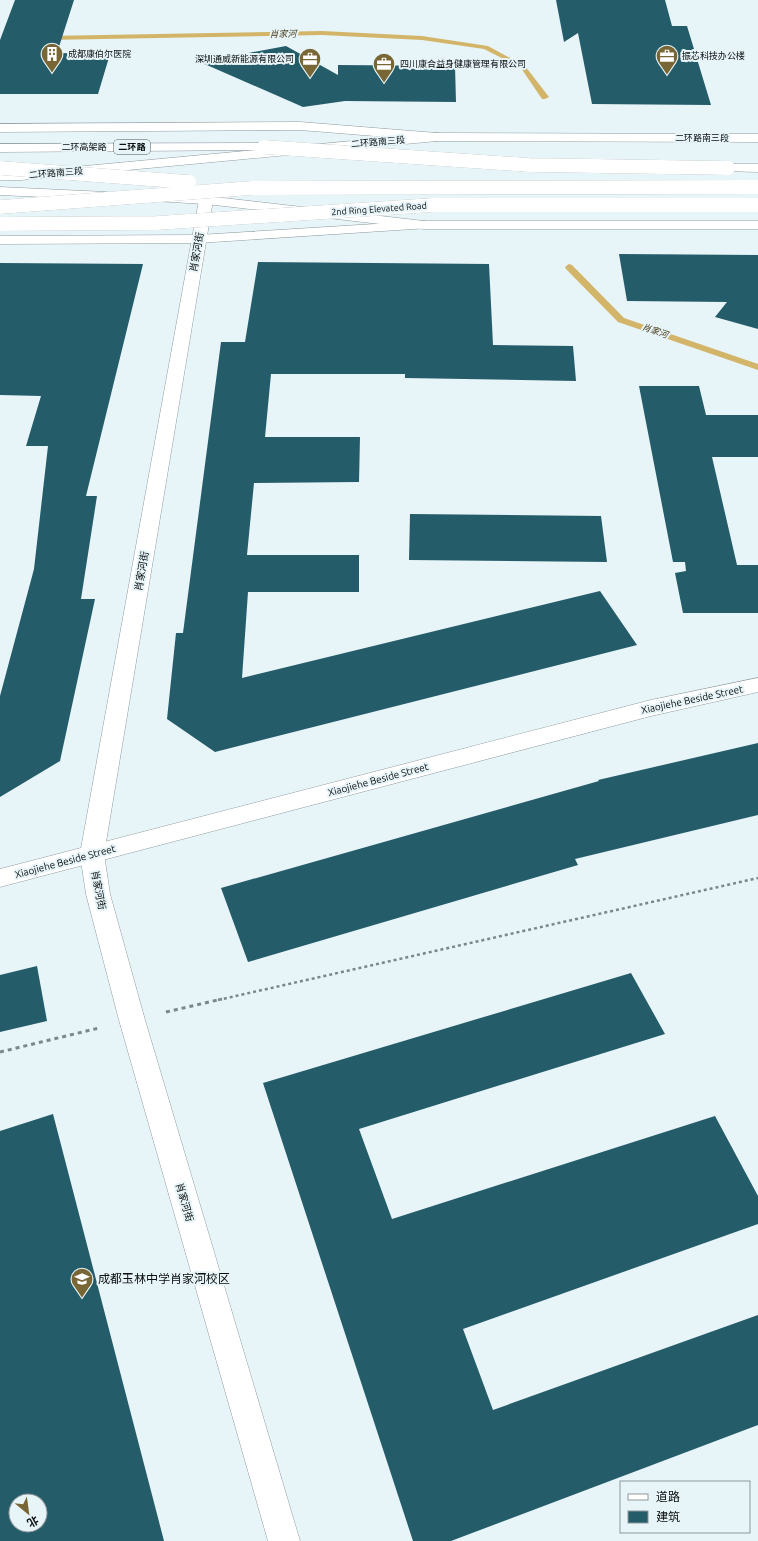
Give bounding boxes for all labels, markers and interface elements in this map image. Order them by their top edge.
water label: 肖家河 [269,29,299,39]
building icon: 成都康伯尔医院 [39,41,65,74]
office icon: 振芯科技办公楼 [654,43,680,76]
office icon: 深圳通威新能源有限公司 [297,46,323,79]
place label: 成都康伯尔医院 [68,49,131,59]
office icon: 四川康合益身健康管理有限公司 [371,51,397,84]
place label: 振芯科技办公楼 [682,51,745,61]
place label: 深圳通威新能源有限公司 [195,53,294,64]
place label: 四川康合益身健康管理有限公司 [400,59,526,69]
street label: 二环路南三段 [675,133,729,143]
street label: 二环路南三段 [351,135,405,149]
road number: 二环路 [114,140,150,154]
street label: 二环高架路 [61,142,107,152]
street label: 二环路南三段 [29,166,83,180]
street label: 2nd Ring Elevated Road [331,201,427,217]
street label: 肖家河街 [188,231,205,273]
water label: 肖家河 [641,322,671,341]
street label: 肖家河街 [133,550,150,592]
street label: Xiaojiehe Beside Street [640,683,744,716]
street label: Xiaojiehe Beside Street [327,761,430,798]
street label: Xiaojiehe Beside Street [14,843,117,880]
street label: 肖家河街 [89,869,108,911]
street label: 肖家河街 [174,1181,195,1223]
school or university icon: 成都玉林中学肖家河校区 [69,1266,95,1299]
place label: 成都玉林中学肖家河校区 [98,1272,230,1285]
legend [620,1481,750,1533]
text: 道路 [656,1490,680,1503]
north arrow [8,1493,48,1533]
text: 建筑 [656,1510,680,1523]
text: 北 [25,1514,41,1530]

